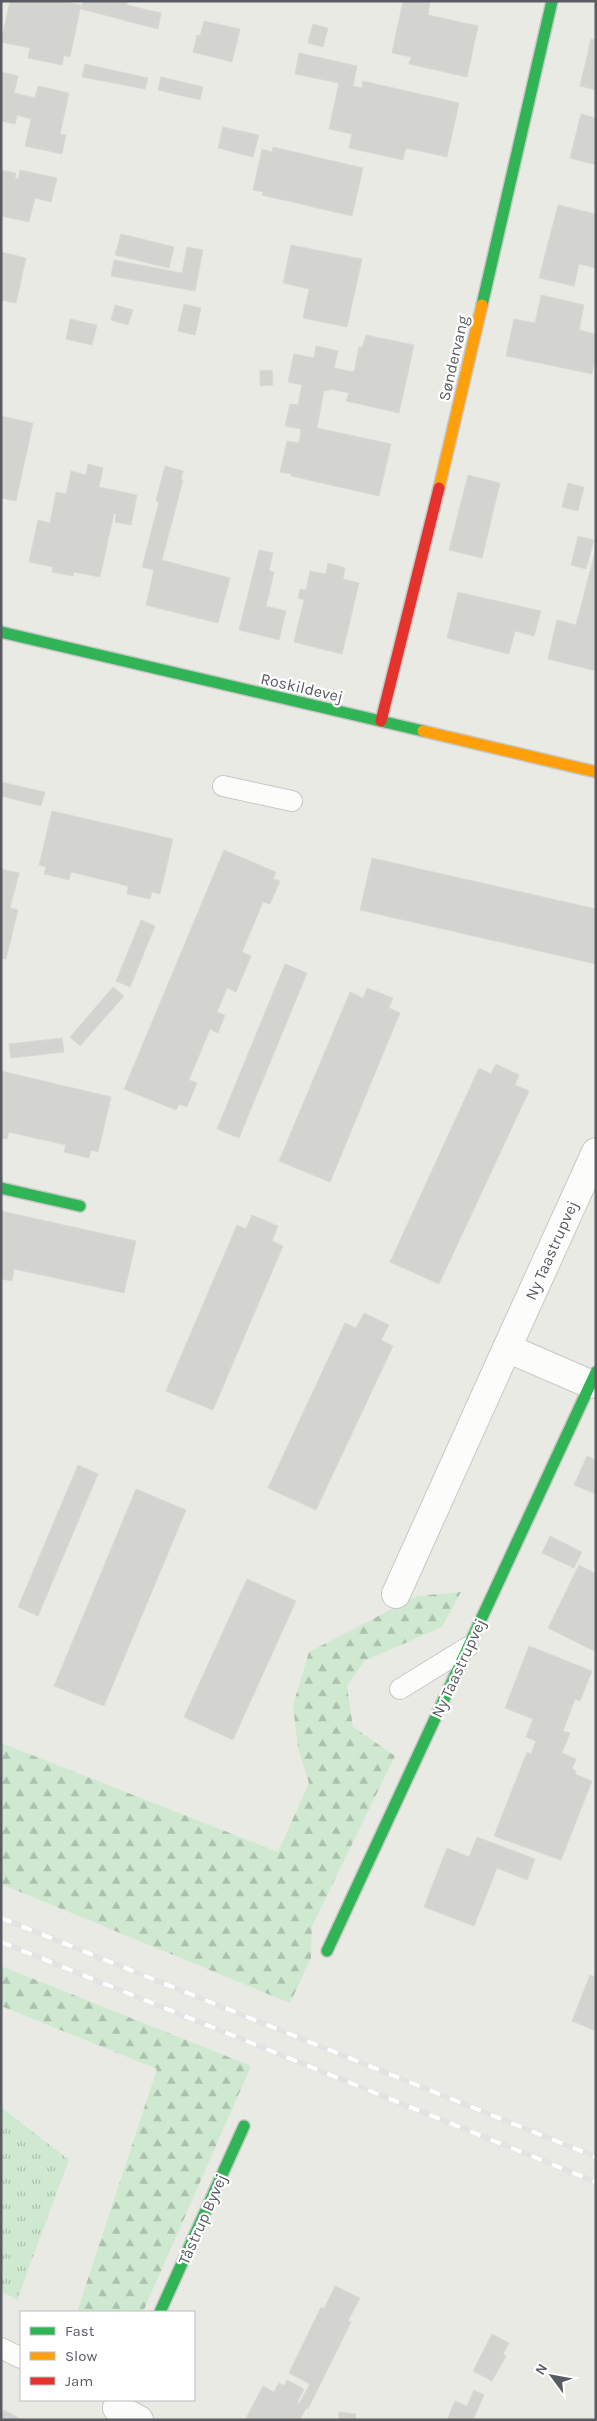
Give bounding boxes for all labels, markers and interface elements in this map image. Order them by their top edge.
street label: Søndervang [434,314,473,403]
street label: Roskildevej [259,669,345,706]
street label: Ny Taastrupvej [521,1197,582,1303]
street label: Ny Taastrupvej [427,1616,490,1721]
street label: Tåstrup Byvej [174,2171,231,2267]
legend [20,2311,195,2401]
text: Fast [65,2322,95,2340]
text: Slow [65,2347,97,2365]
north arrow [527,2351,577,2401]
text: N [532,2361,551,2378]
text: Jam [65,2372,93,2390]

